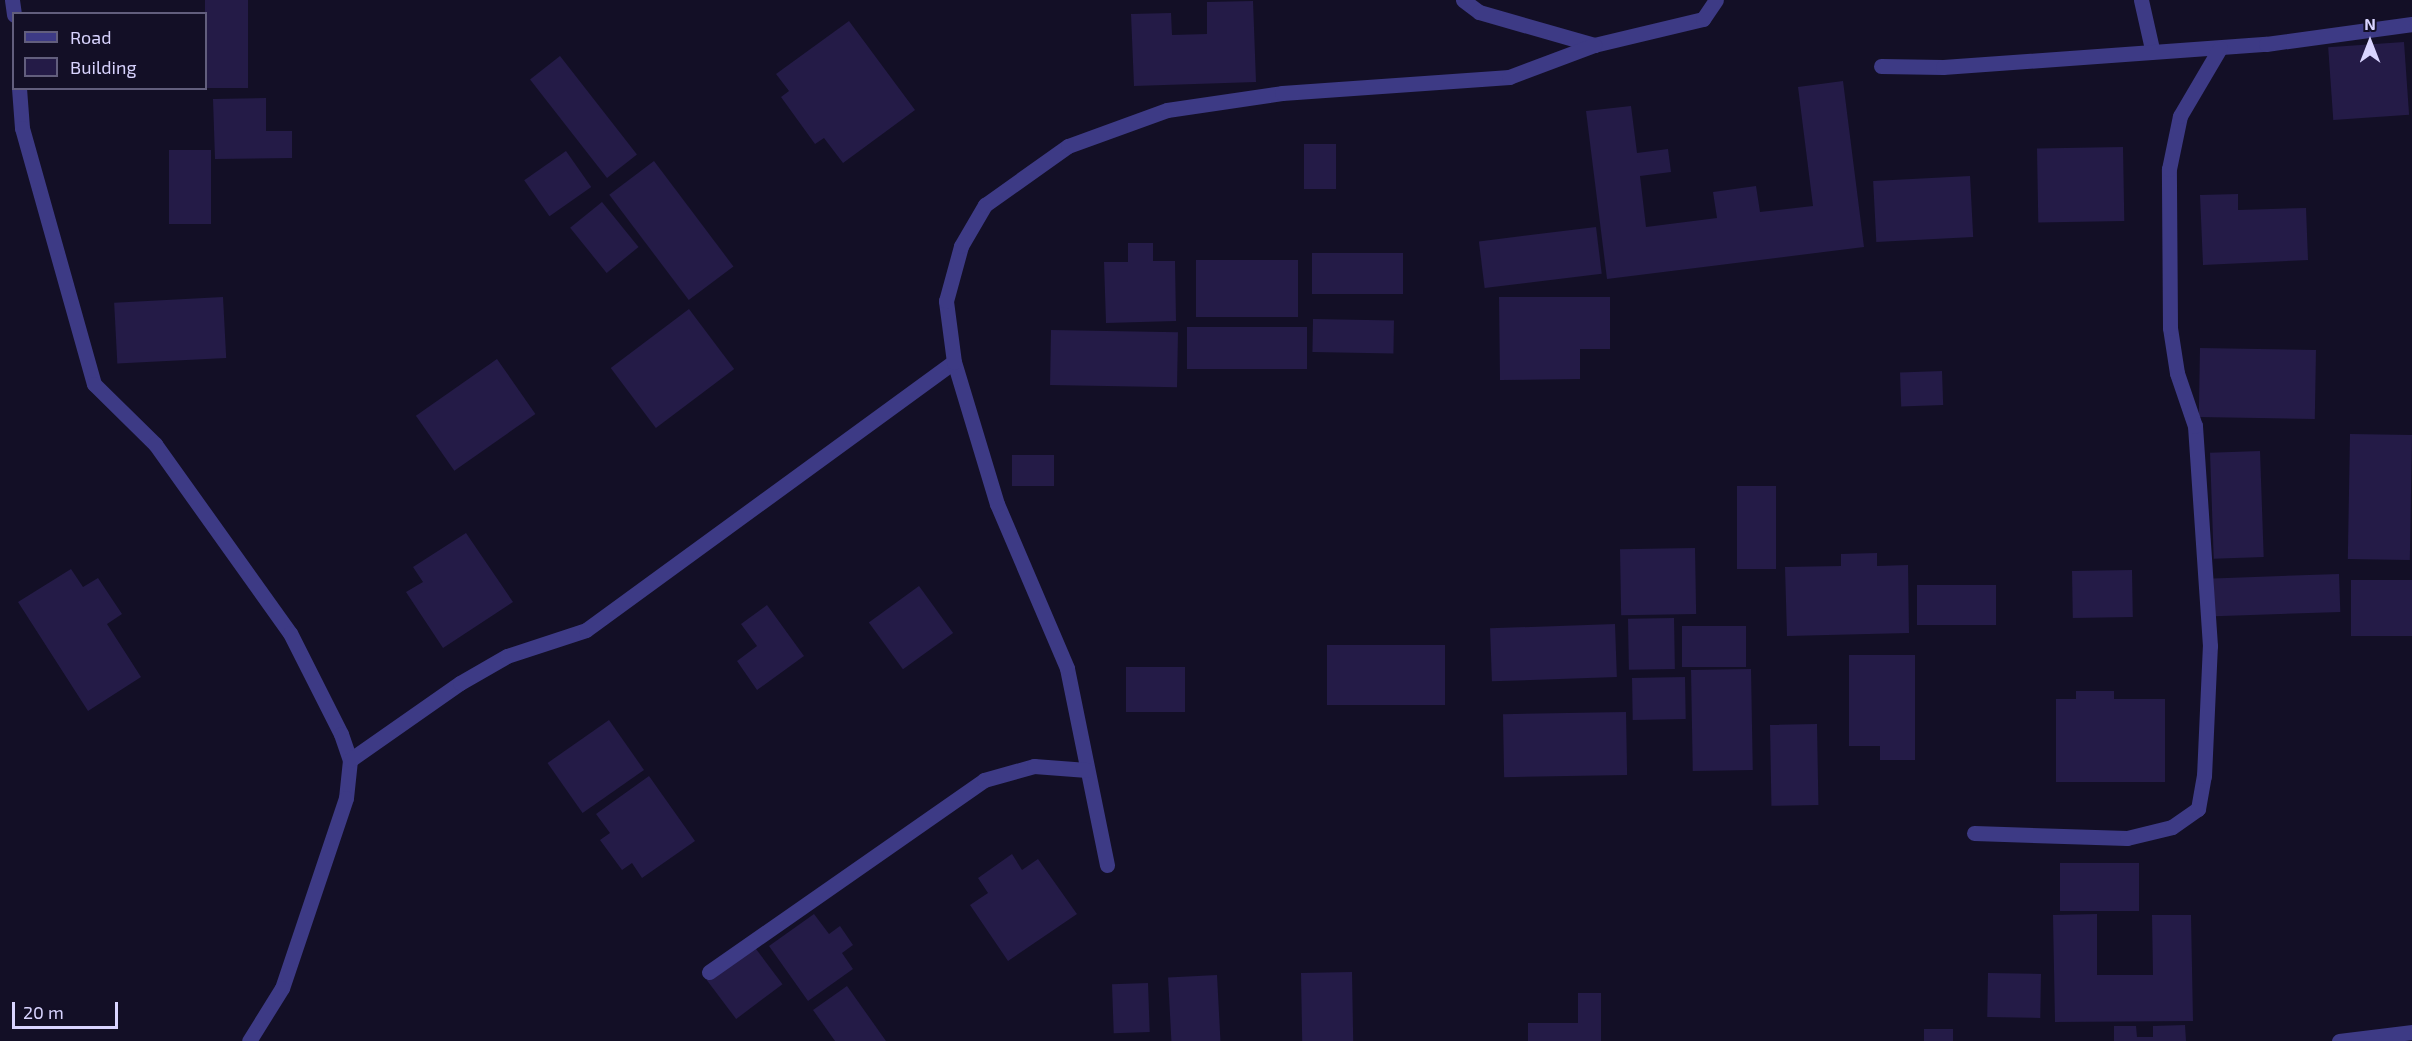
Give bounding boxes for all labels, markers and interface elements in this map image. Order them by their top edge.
legend [12,12,207,90]
north arrow [2340,12,2400,72]
text: N [2364,14,2376,33]
text: Road [70,26,111,48]
text: Building [70,56,137,78]
scale bar [15,990,122,1028]
text: 20 m [23,1001,64,1023]

